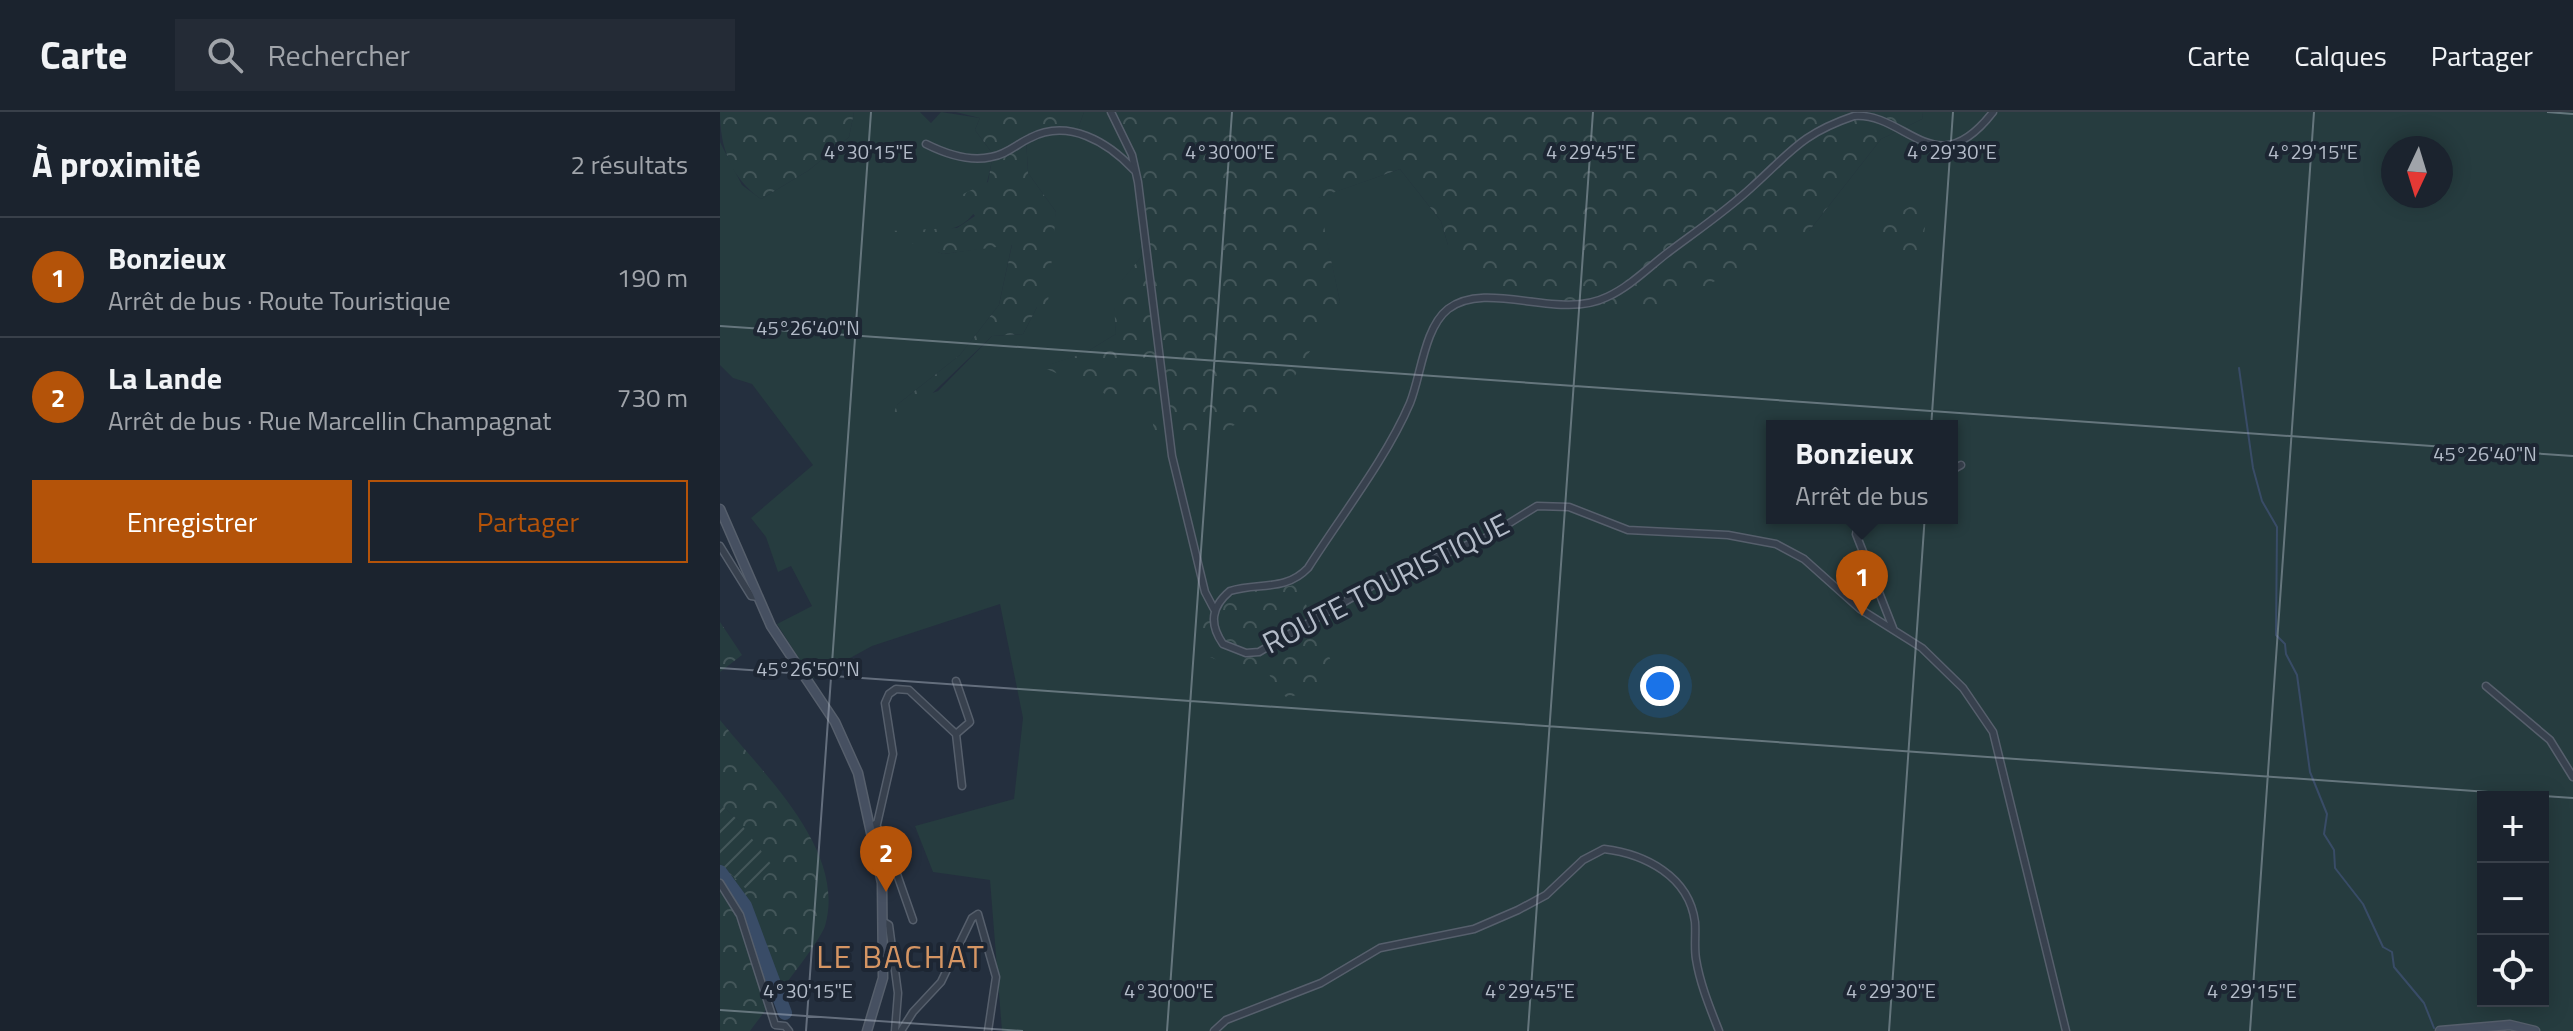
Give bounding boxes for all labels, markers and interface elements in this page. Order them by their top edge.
search box [175,19,735,91]
text: Carte [40,26,127,84]
text: Rechercher [267,32,410,78]
icon: search [203,33,247,77]
text: Carte [2187,34,2250,77]
text: Calques [2294,34,2387,77]
text: Partager [2431,34,2533,77]
text: 4°30'15"E [824,136,914,167]
text: 4°30'00"E [1185,136,1275,167]
text: 4°29'45"E [1546,136,1636,167]
text: 4°29'30"E [1907,136,1997,167]
text: 4°29'15"E [2268,136,2358,167]
north arrow [2381,136,2453,208]
text: À proximité [32,138,201,190]
text: 2 résultats [571,145,688,184]
text: Bonzieux [108,235,226,281]
text: 1 [51,258,65,297]
text: 190 m [617,258,688,297]
text: Arrêt de bus · Route Touristique [108,281,451,320]
text: 45°26'40"N [756,312,860,343]
text: La Lande [108,355,222,401]
text: 2 [51,378,65,417]
text: 730 m [617,378,688,417]
text: Arrêt de bus · Rue Marcellin Champagnat [108,401,551,440]
popup [1766,420,1958,524]
text: Bonzieux [1795,430,1914,476]
text: 45°26'40"N [2433,438,2537,469]
text: Arrêt de bus [1795,476,1929,515]
button: Enregistrer [32,480,352,563]
button: Partager [368,480,688,563]
street label: ROUTE TOURISTIQUE [1254,501,1517,665]
pin: 1 [1836,550,1888,616]
text: 45°26'50"N [756,653,860,684]
your location [1640,666,1680,706]
map controls [2477,791,2549,1007]
button: + [2477,791,2549,863]
pin: 2 [860,826,912,892]
button: − [2477,863,2549,935]
district label: LE BACHAT [816,932,986,980]
button: locate [2477,935,2549,1007]
text: 4°30'15"E [763,975,853,1006]
text: 4°30'00"E [1124,975,1214,1006]
text: 4°29'45"E [1485,975,1575,1006]
text: 4°29'30"E [1846,975,1936,1006]
text: 4°29'15"E [2207,975,2297,1006]

